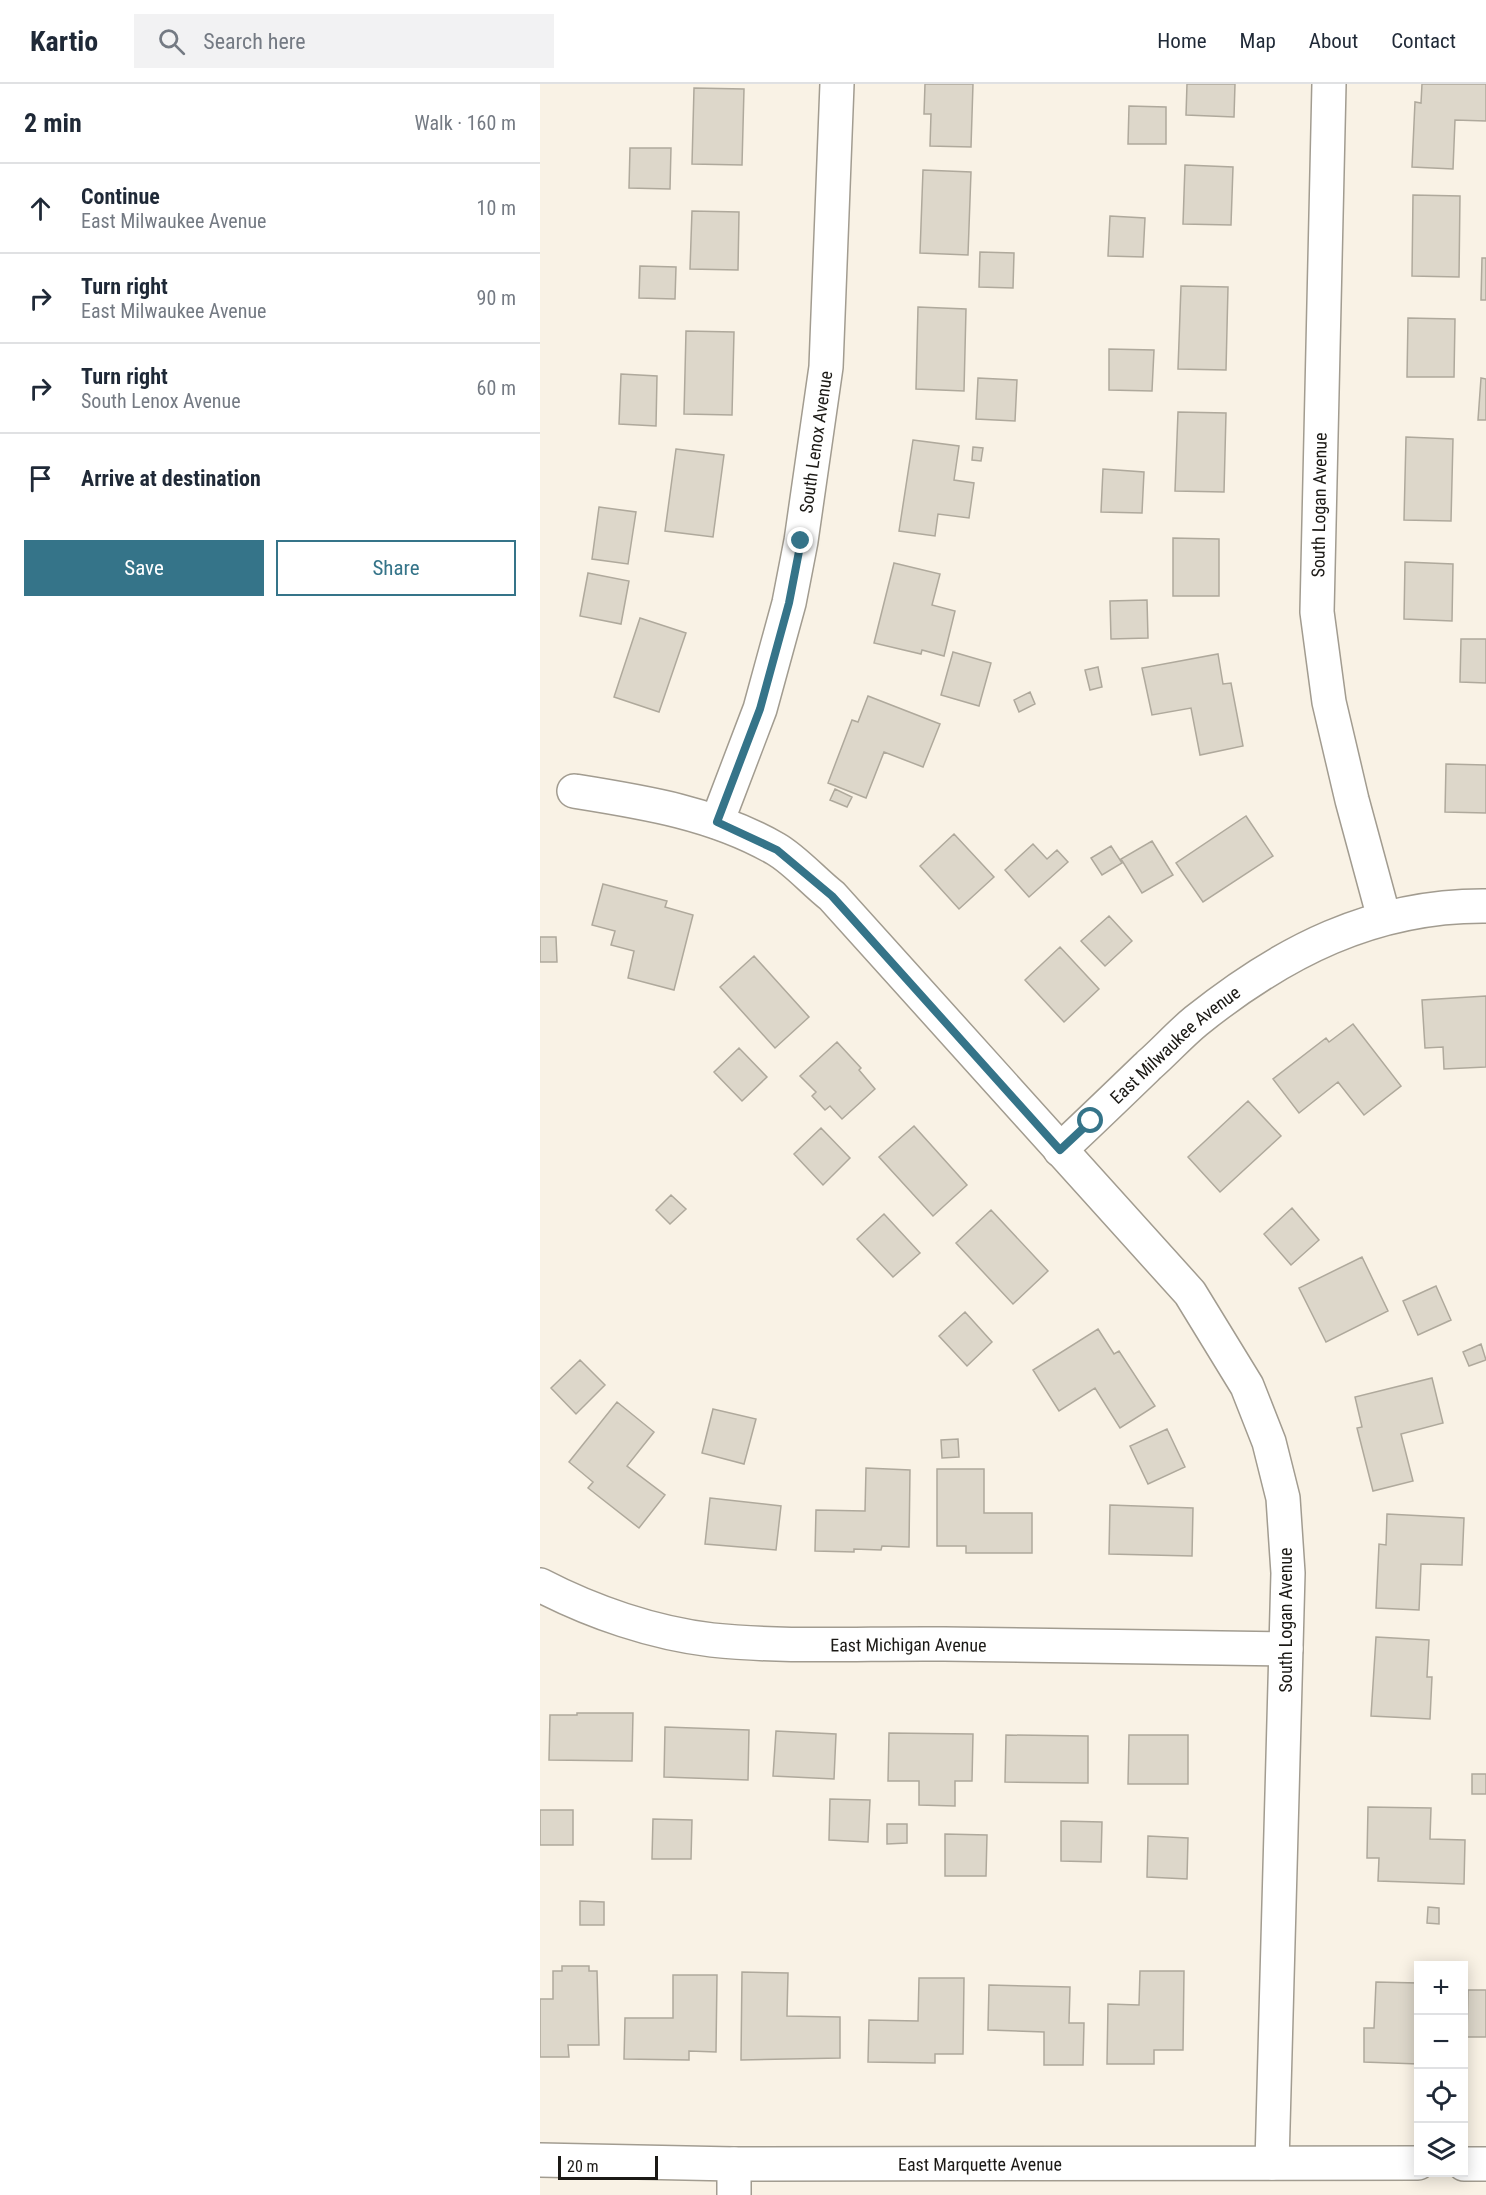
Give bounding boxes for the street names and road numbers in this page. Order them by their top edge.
street label: South Lenox Avenue [795,369,836,515]
street label: South Logan Avenue [1307,432,1331,578]
street label: East Milwaukee Avenue [1105,981,1244,1108]
street label: South Logan Avenue [1275,1548,1296,1692]
street label: East Michigan Avenue [830,1633,987,1655]
street label: East Marquette Avenue [898,2153,1062,2174]

